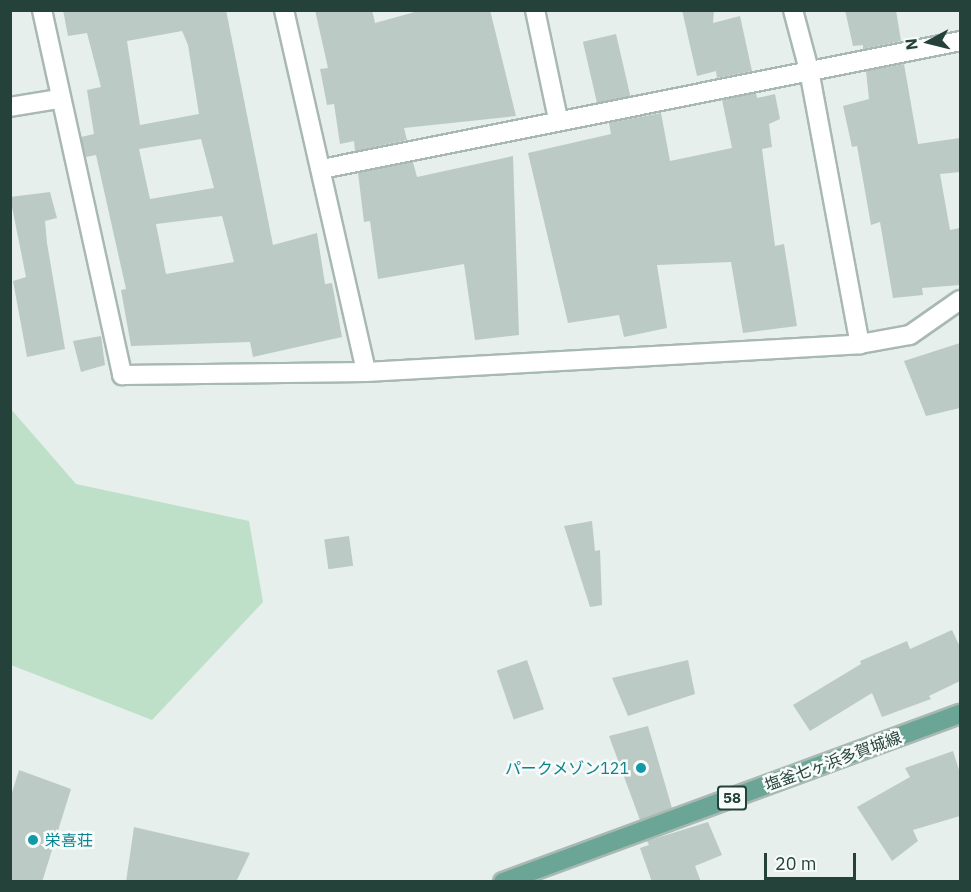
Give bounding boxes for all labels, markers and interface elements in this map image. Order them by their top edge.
north arrow [899,12,959,72]
text: N [901,37,922,51]
street label: 塩釜七ヶ浜多賀城線 [762,727,904,795]
place label: パークメゾン121 [504,758,629,778]
marker: パークメゾン121 [634,761,648,775]
road number: 58 [717,786,747,810]
place label: 栄喜荘 [45,830,93,850]
marker: 栄喜荘 [26,833,40,847]
scale bar [767,841,858,879]
text: 20 m [775,852,817,875]

